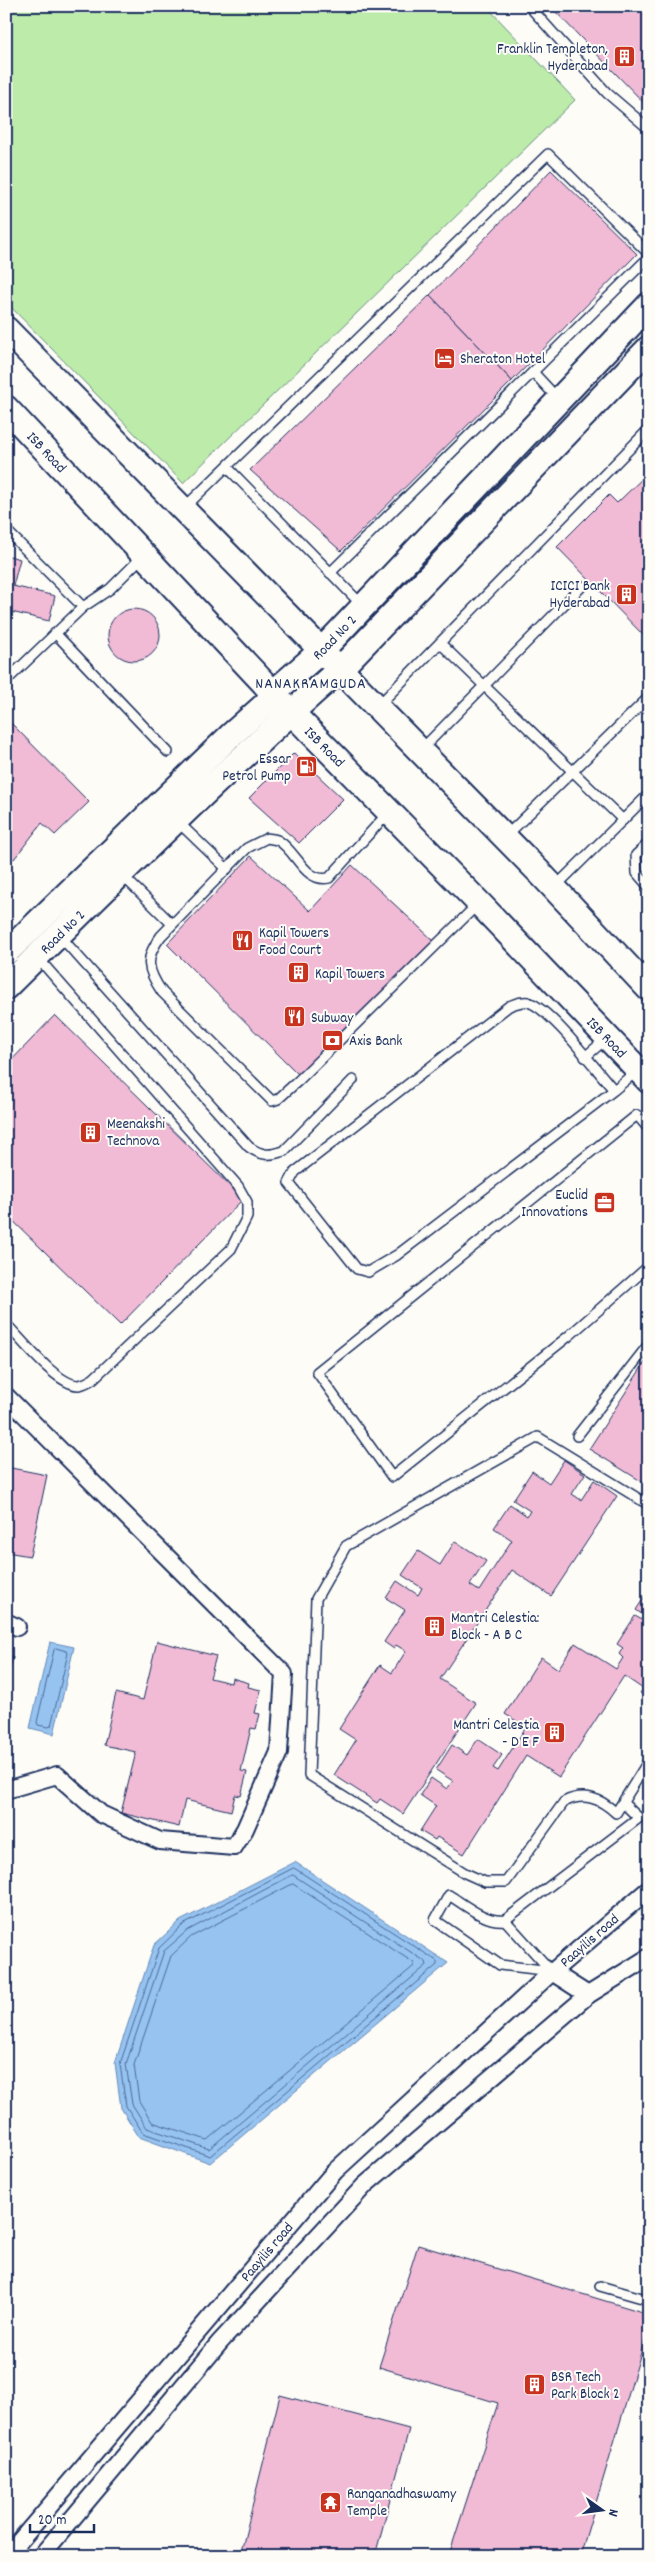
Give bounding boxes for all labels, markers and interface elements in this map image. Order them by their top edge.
place label: Franklin Templeton, Hyderabad [497,39,608,78]
building icon: Franklin Templeton, Hyderabad [612,45,636,69]
hotel icon: Sheraton Hotel [432,346,456,370]
place label: Sheraton Hotel [460,349,546,371]
street label: ISB Road [20,427,71,479]
place label: ICICI Bank Hyderabad [549,576,610,615]
building icon: ICICI Bank Hyderabad [614,582,638,606]
street label: Road No 2 [309,611,363,666]
district label: NANAKRAMGUDA [255,673,367,696]
street label: ISB Road [298,722,349,773]
place label: Essar Petrol Pump [222,749,291,788]
fuel station icon: Essar Petrol Pump [295,755,319,779]
street label: Road No 2 [36,905,91,960]
place label: Kapil Towers Food Court [259,923,329,962]
restaurant icon: Kapil Towers Food Court [231,929,255,953]
building icon: Kapil Towers [287,961,311,985]
place label: Kapil Towers [315,964,385,986]
restaurant icon: Subway [283,1005,307,1029]
place label: Subway [311,1008,354,1030]
street label: ISB Road [580,1013,631,1064]
bank icon: Axis Bank [321,1028,345,1052]
place label: Axis Bank [349,1031,402,1053]
place label: Meenakshi Technova [107,1114,165,1153]
building icon: Meenakshi Technova [79,1120,103,1144]
place label: Euclid Innovations [521,1185,588,1224]
office icon: Euclid Innovations [592,1191,616,1215]
place label: Mantri Celestia: Block - A B C [451,1608,539,1647]
building icon: Mantri Celestia: Block - A B C [423,1614,447,1638]
place label: Mantri Celestia - D E F [453,1715,540,1754]
building icon: Mantri Celestia - D E F [543,1721,567,1745]
street label: Paayilis road [556,1910,625,1973]
street label: Paayilis road [236,2218,300,2287]
place label: BSR Tech Park Block 2 [551,2367,620,2406]
building icon: BSR Tech Park Block 2 [523,2373,547,2397]
place label: Ranganadhaswamy Temple [347,2484,457,2523]
north arrow [578,2484,628,2534]
temple icon: Ranganadhaswamy Temple [319,2490,343,2514]
scale bar [30,2502,94,2534]
text: N [602,2507,623,2519]
text: 20 m [38,2510,66,2532]

